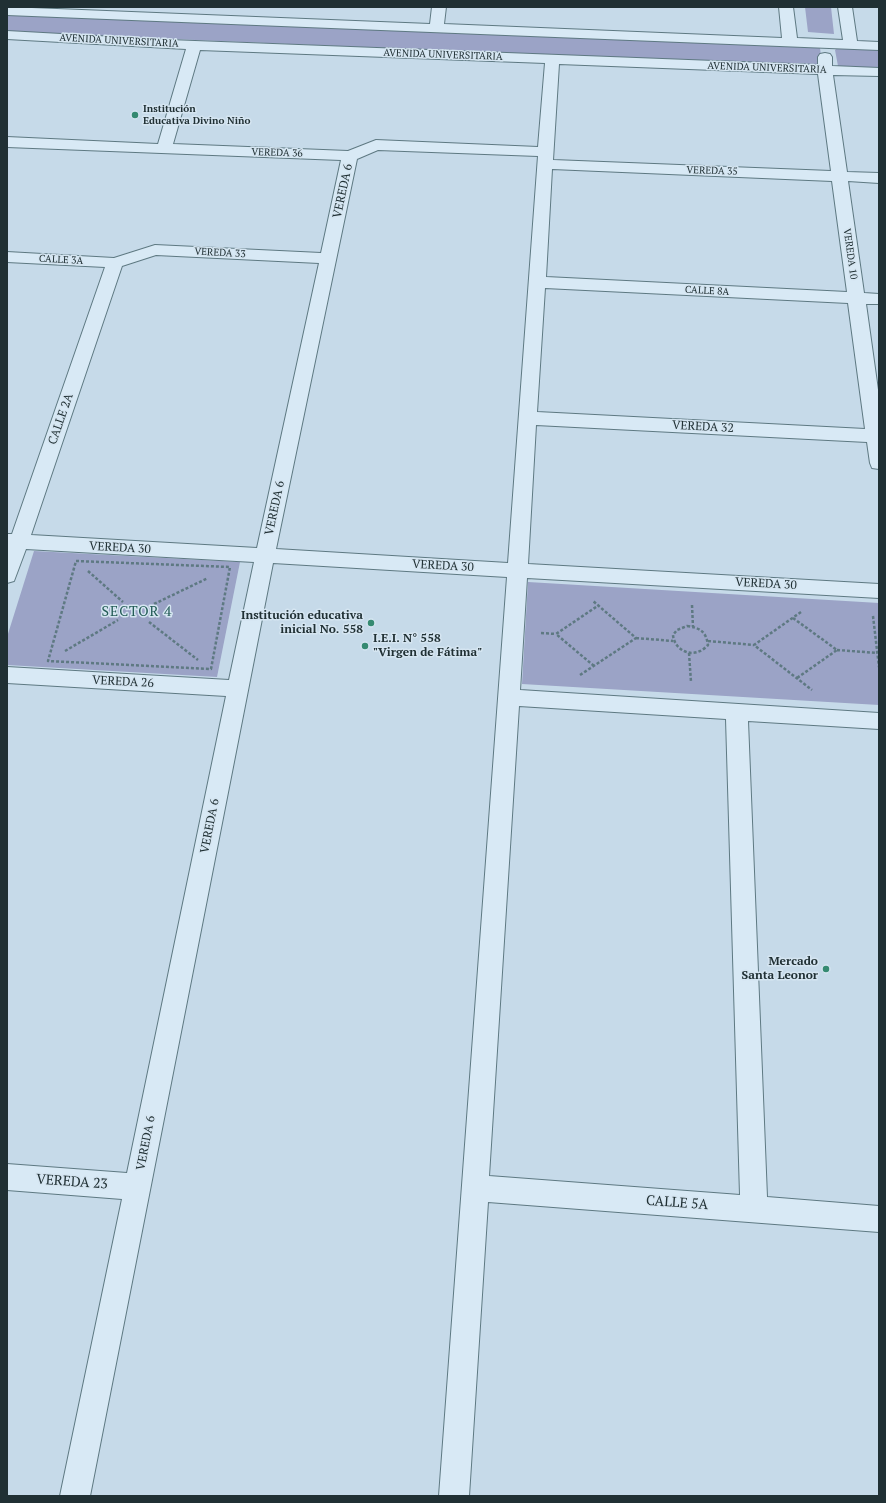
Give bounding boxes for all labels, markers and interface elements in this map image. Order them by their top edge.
street label: AVENIDA UNIVERSITARIA [59,32,179,50]
street label: AVENIDA UNIVERSITARIA [383,47,503,63]
street label: AVENIDA UNIVERSITARIA [707,60,827,76]
place label: Institución Educativa Divino Niño [143,103,250,126]
marker: Institución Educativa Divino Niño [130,110,140,120]
street label: VEREDA 36 [251,146,303,160]
street label: VEREDA 6 [330,163,356,219]
street label: VEREDA 35 [686,164,738,178]
street label: VEREDA 10 [840,228,860,280]
street label: VEREDA 33 [194,246,246,260]
street label: CALLE 3A [39,253,83,267]
street label: CALLE 8A [685,284,729,298]
street label: CALLE 2A [46,391,76,447]
street label: VEREDA 32 [672,418,734,436]
street label: VEREDA 6 [262,480,288,536]
street label: VEREDA 30 [89,539,151,557]
street label: VEREDA 30 [412,557,474,575]
street label: VEREDA 30 [735,575,797,593]
district label: SECTOR 4 [102,604,172,620]
place label: Institución educativa inicial No. 558 [241,609,363,637]
marker: Institución educativa inicial No. 558 [366,618,376,628]
place label: I.E.I. N° 558 "Virgen de Fátima" [373,632,482,660]
marker: I.E.I. N° 558 "Virgen de Fátima" [360,641,370,651]
street label: VEREDA 26 [92,673,154,691]
street label: VEREDA 6 [198,798,222,854]
place label: Mercado Santa Leonor [742,955,818,983]
marker: Mercado Santa Leonor [821,964,831,974]
street label: VEREDA 6 [134,1115,158,1171]
street label: VEREDA 23 [36,1171,108,1193]
street label: CALLE 5A [645,1192,709,1214]

